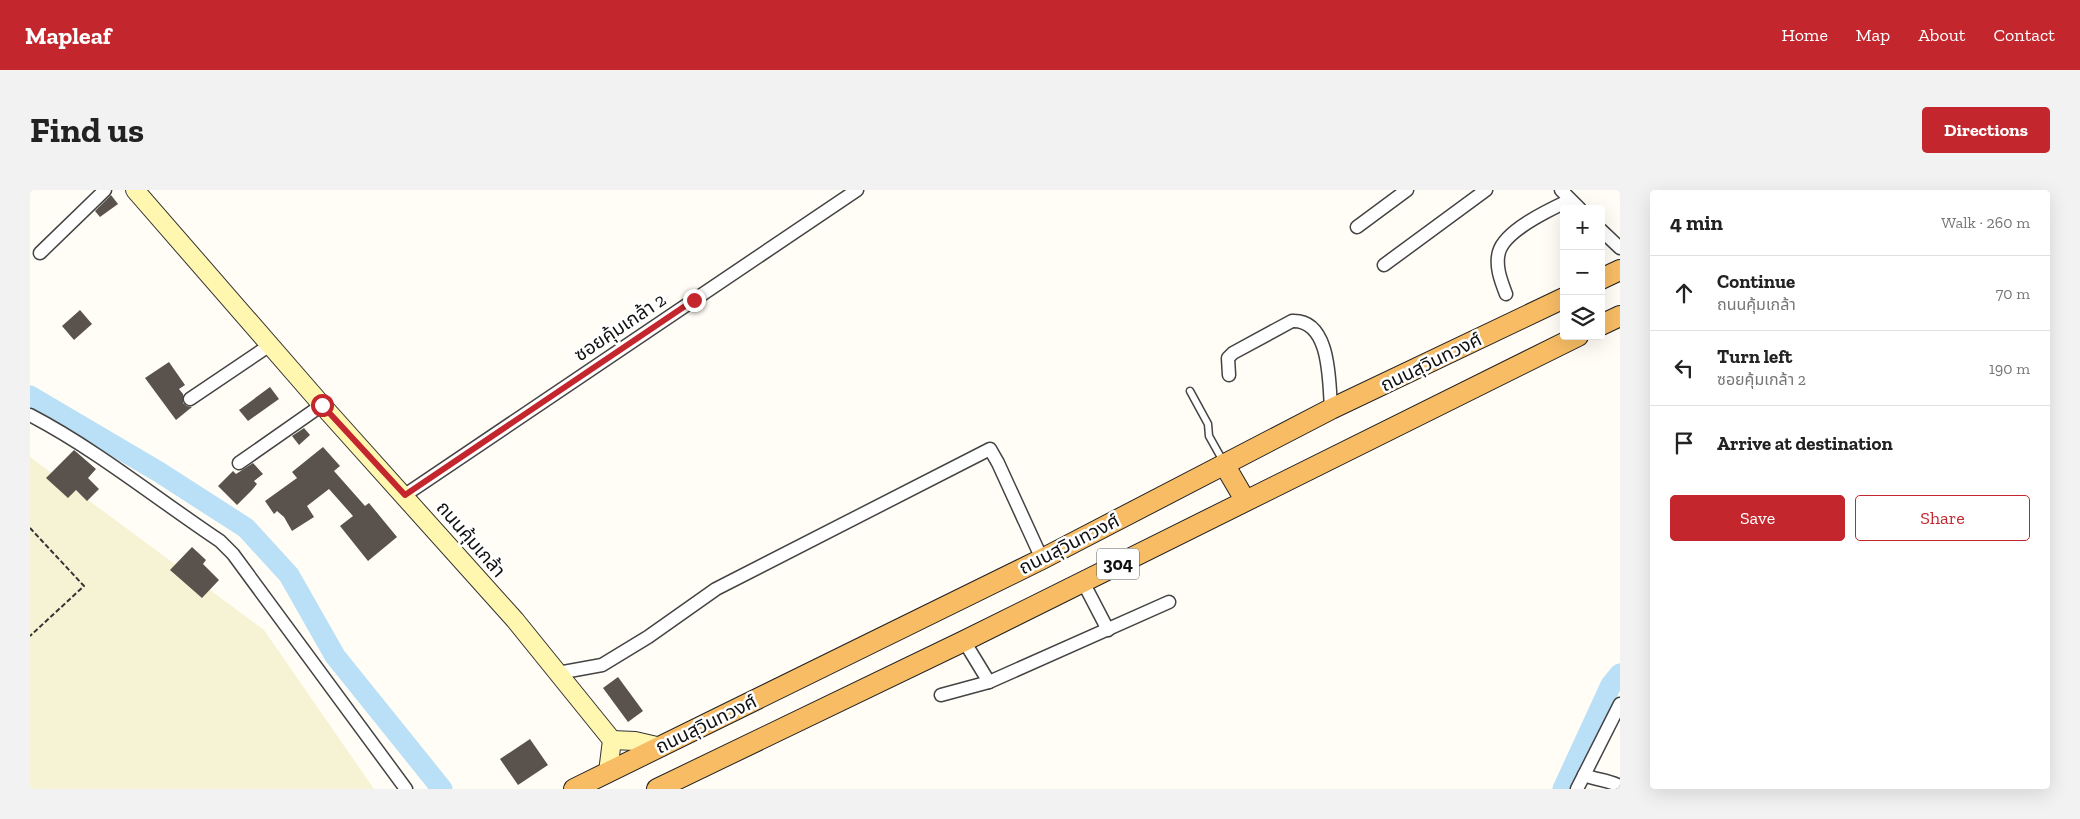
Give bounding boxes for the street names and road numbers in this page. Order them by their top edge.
street label: ซอยคุ้มเกล้า 2 [570,288,670,366]
street label: ถนนสุวินทวงศ์ [1377,328,1485,396]
street label: ถนนคุ้มเกล้า [432,496,510,582]
street label: ถนนสุวินทวงศ์ [1015,509,1123,579]
road number: 304 [1097,548,1139,579]
street label: ถนนสุวินทวงศ์ [652,690,760,758]

